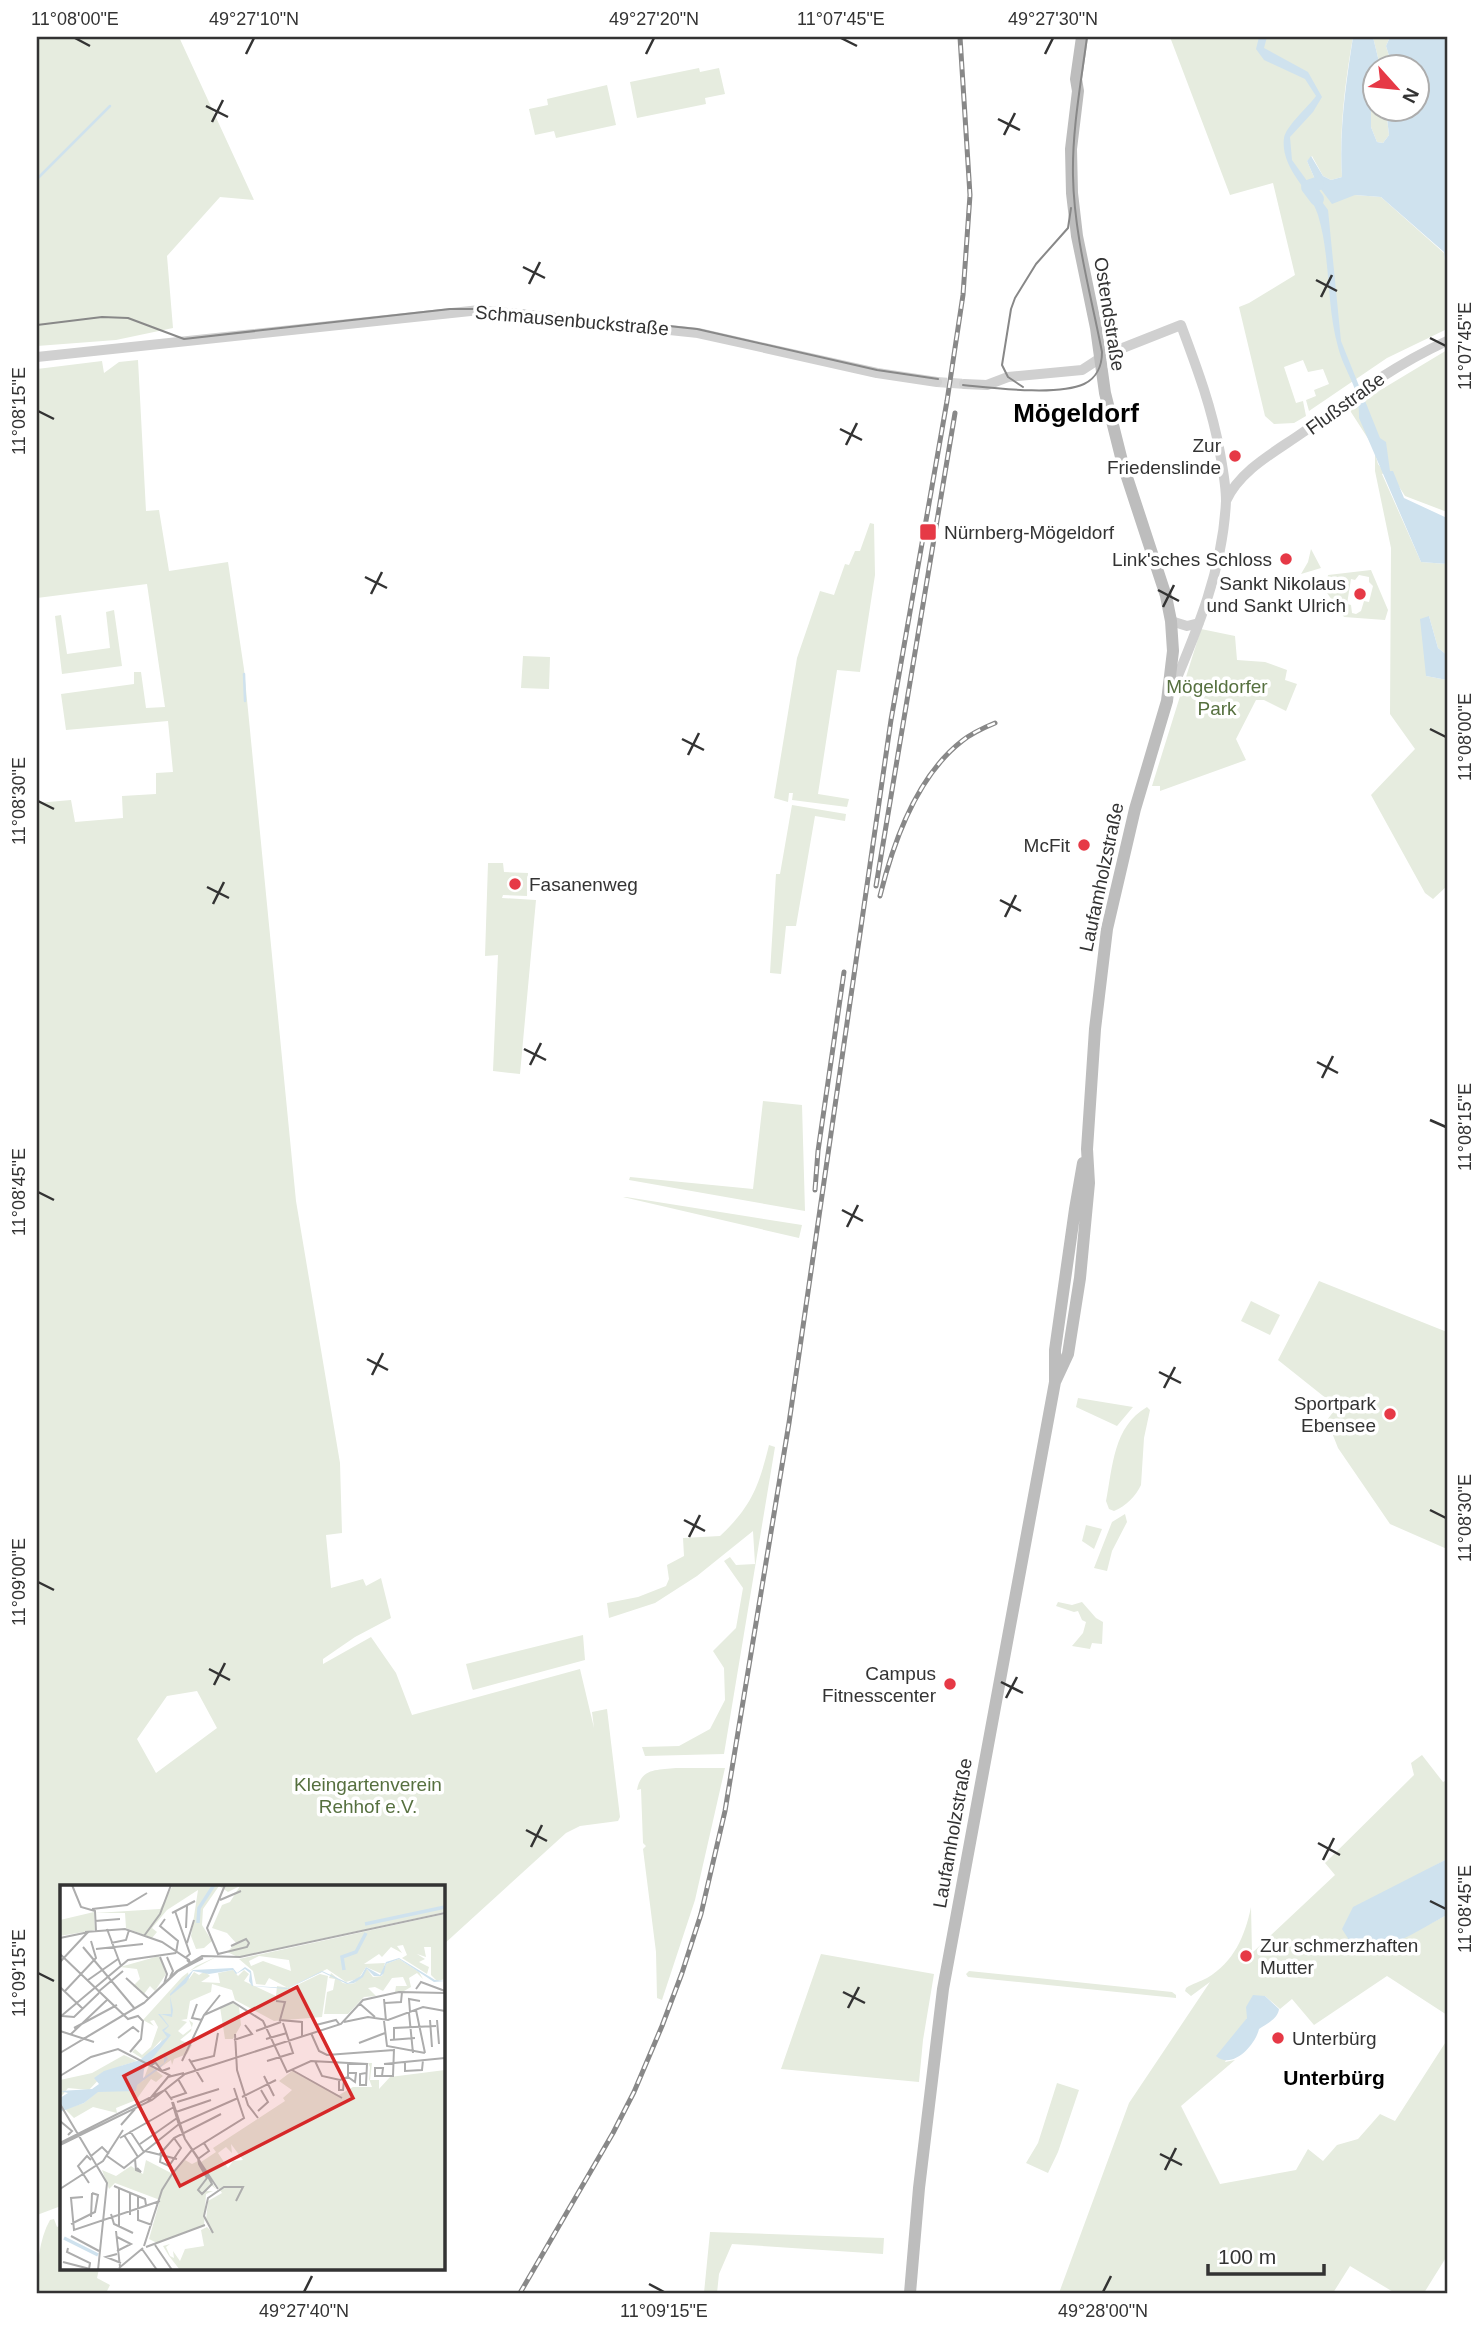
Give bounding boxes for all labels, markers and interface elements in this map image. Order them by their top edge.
text: 11°08'00"E [31,9,119,29]
text: 49°27'10"N [209,9,299,29]
text: 49°27'20"N [609,9,699,29]
text: 11°07'45"E [797,9,885,29]
text: 49°27'30"N [1008,9,1098,29]
north arrow [1362,52,1432,122]
text: N [1398,85,1423,106]
street label: Ostendstraße [1090,256,1129,373]
street label: Schmausenbuckstraße [474,302,670,339]
text: 11°07'45"E [1455,302,1475,390]
text: 11°08'15"E [9,367,29,455]
street label: Flußstraße [1302,368,1389,439]
district label: Mögeldorf [1013,398,1139,428]
place label: Zur Friedenslinde [1107,435,1222,478]
marker: Zur Friedenslinde [1227,448,1243,464]
marker: Nürnberg-Mögeldorf [918,522,938,542]
place label: Nürnberg-Mögeldorf [944,522,1115,543]
place label: Link'sches Schloss [1112,549,1272,570]
marker: Link'sches Schloss [1278,551,1294,567]
place label: Sankt Nikolaus und Sankt Ulrich [1207,573,1346,616]
marker: Sankt Nikolaus und Sankt Ulrich [1352,586,1368,602]
park label: Mögeldorfer Park [1166,676,1268,719]
text: 11°08'00"E [1455,693,1475,781]
text: 11°08'30"E [9,757,29,845]
street label: Laufamholzstraße [1075,801,1128,954]
place label: McFit [1024,835,1071,856]
marker: McFit [1076,837,1092,853]
place label: Fasanenweg [529,874,638,895]
marker: Fasanenweg [507,876,523,892]
text: 11°08'15"E [1455,1083,1475,1171]
text: 11°08'45"E [9,1148,29,1236]
place label: Sportpark Ebensee [1294,1393,1376,1436]
marker: Sportpark Ebensee [1382,1406,1398,1422]
text: 11°08'30"E [1455,1474,1475,1562]
text: 11°09'00"E [9,1538,29,1626]
place label: Campus Fitnesscenter [822,1663,937,1706]
marker: Campus Fitnesscenter [942,1676,958,1692]
street label: Laufamholzstraße [929,1756,976,1910]
park label: Kleingartenverein Rehhof e.V. [294,1774,442,1817]
text: 11°08'45"E [1455,1865,1475,1953]
inset map [60,1885,444,2270]
text: 11°09'15"E [9,1929,29,2017]
place label: Zur schmerzhaften Mutter [1260,1935,1418,1978]
marker: Zur schmerzhaften Mutter [1238,1948,1254,1964]
place label: Unterbürg [1292,2028,1377,2049]
marker: Unterbürg [1270,2030,1286,2046]
district label: Unterbürg [1283,2066,1385,2089]
scale bar [1208,2232,1323,2276]
text: 100 m [1218,2245,1276,2268]
text: 49°27'40"N [259,2301,349,2321]
text: 11°09'15"E [620,2301,708,2321]
text: 49°28'00"N [1058,2301,1148,2321]

